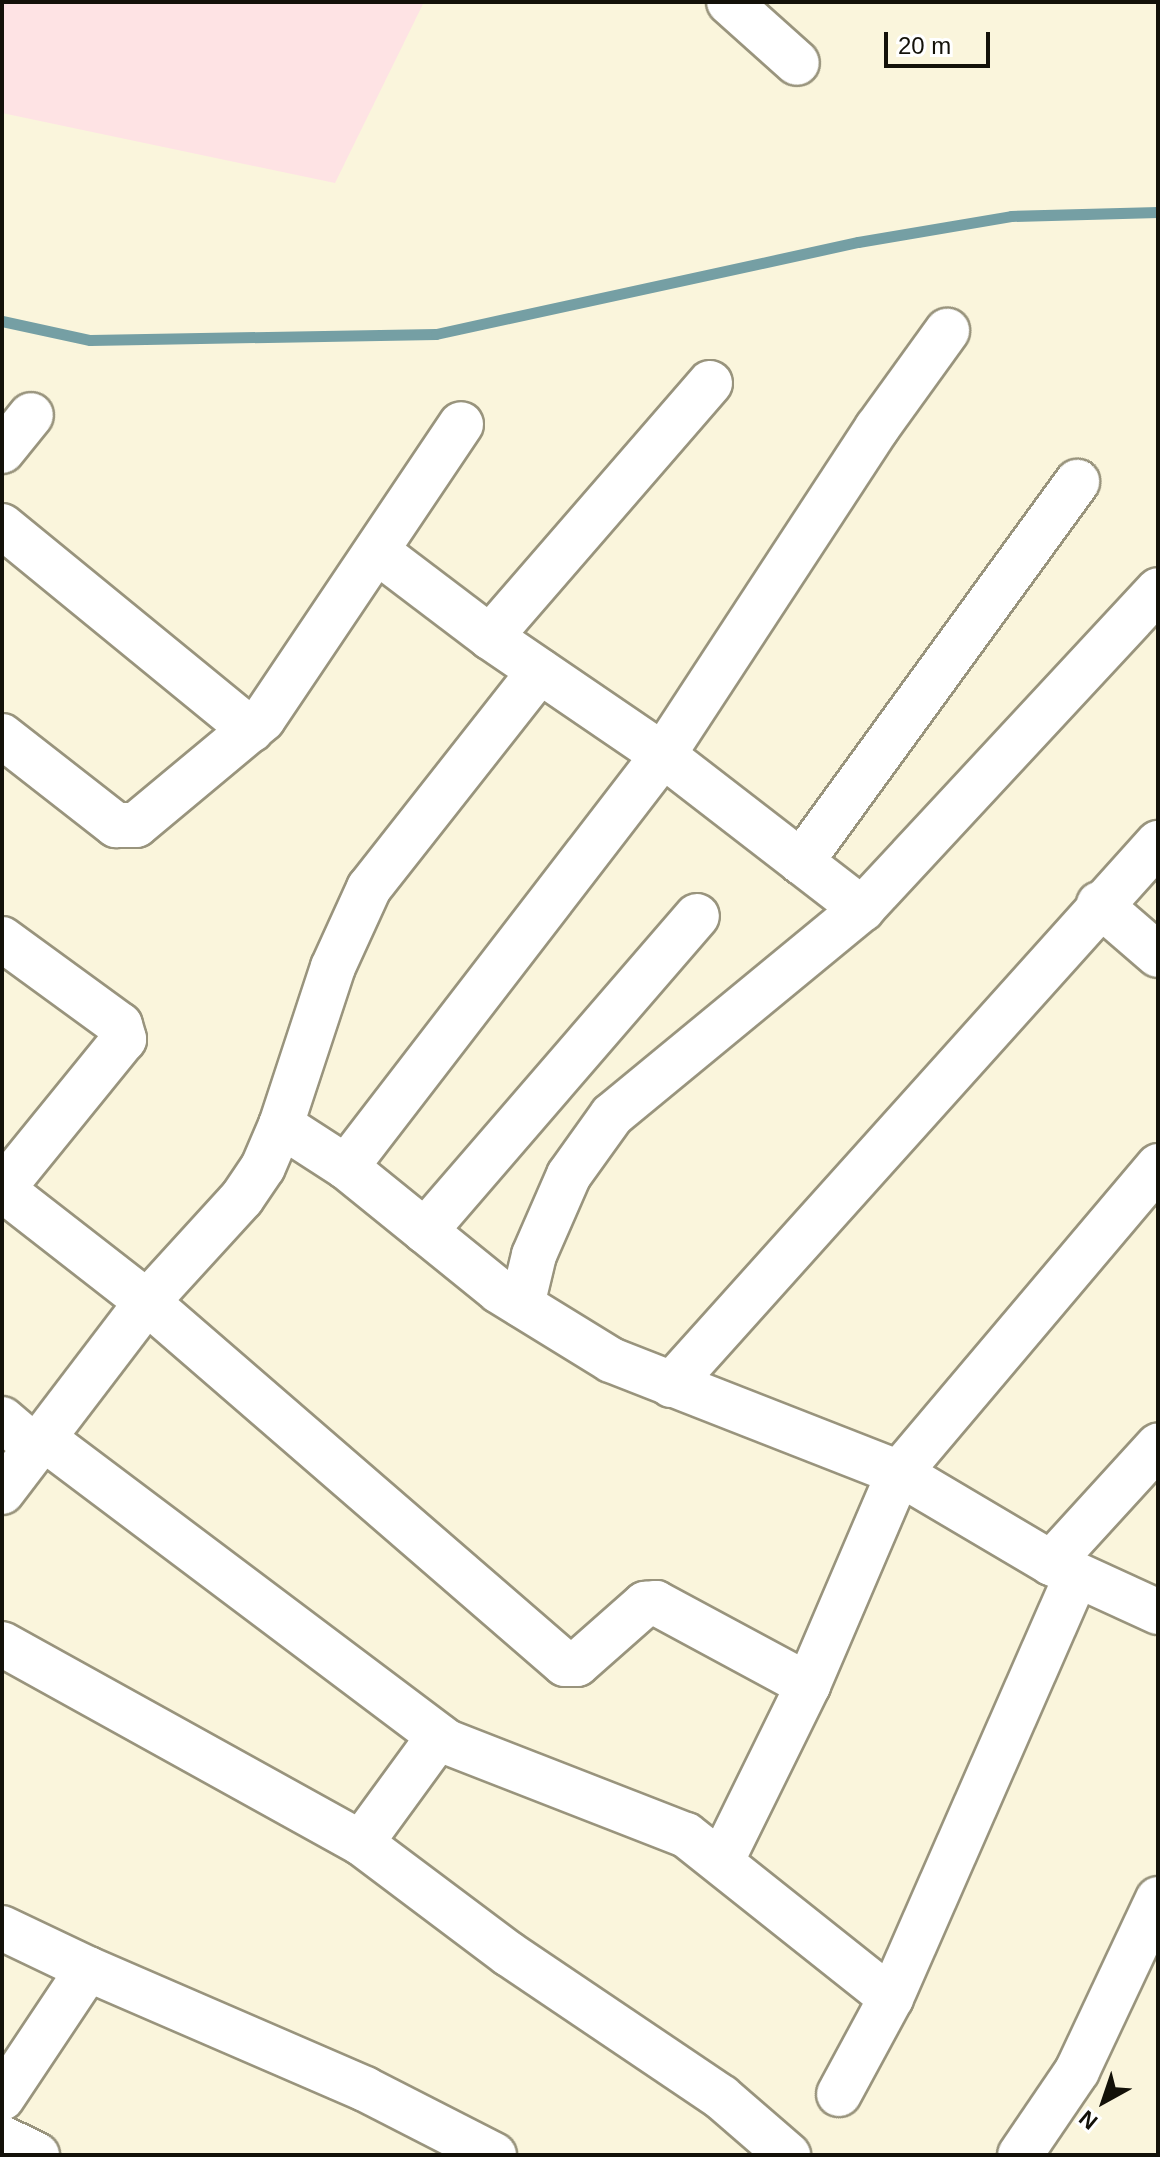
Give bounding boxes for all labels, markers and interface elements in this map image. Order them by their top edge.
scale bar [888,16,994,66]
text: 20 m [898,32,951,59]
north arrow [1064,2061,1144,2141]
text: N [1074,2105,1102,2134]

